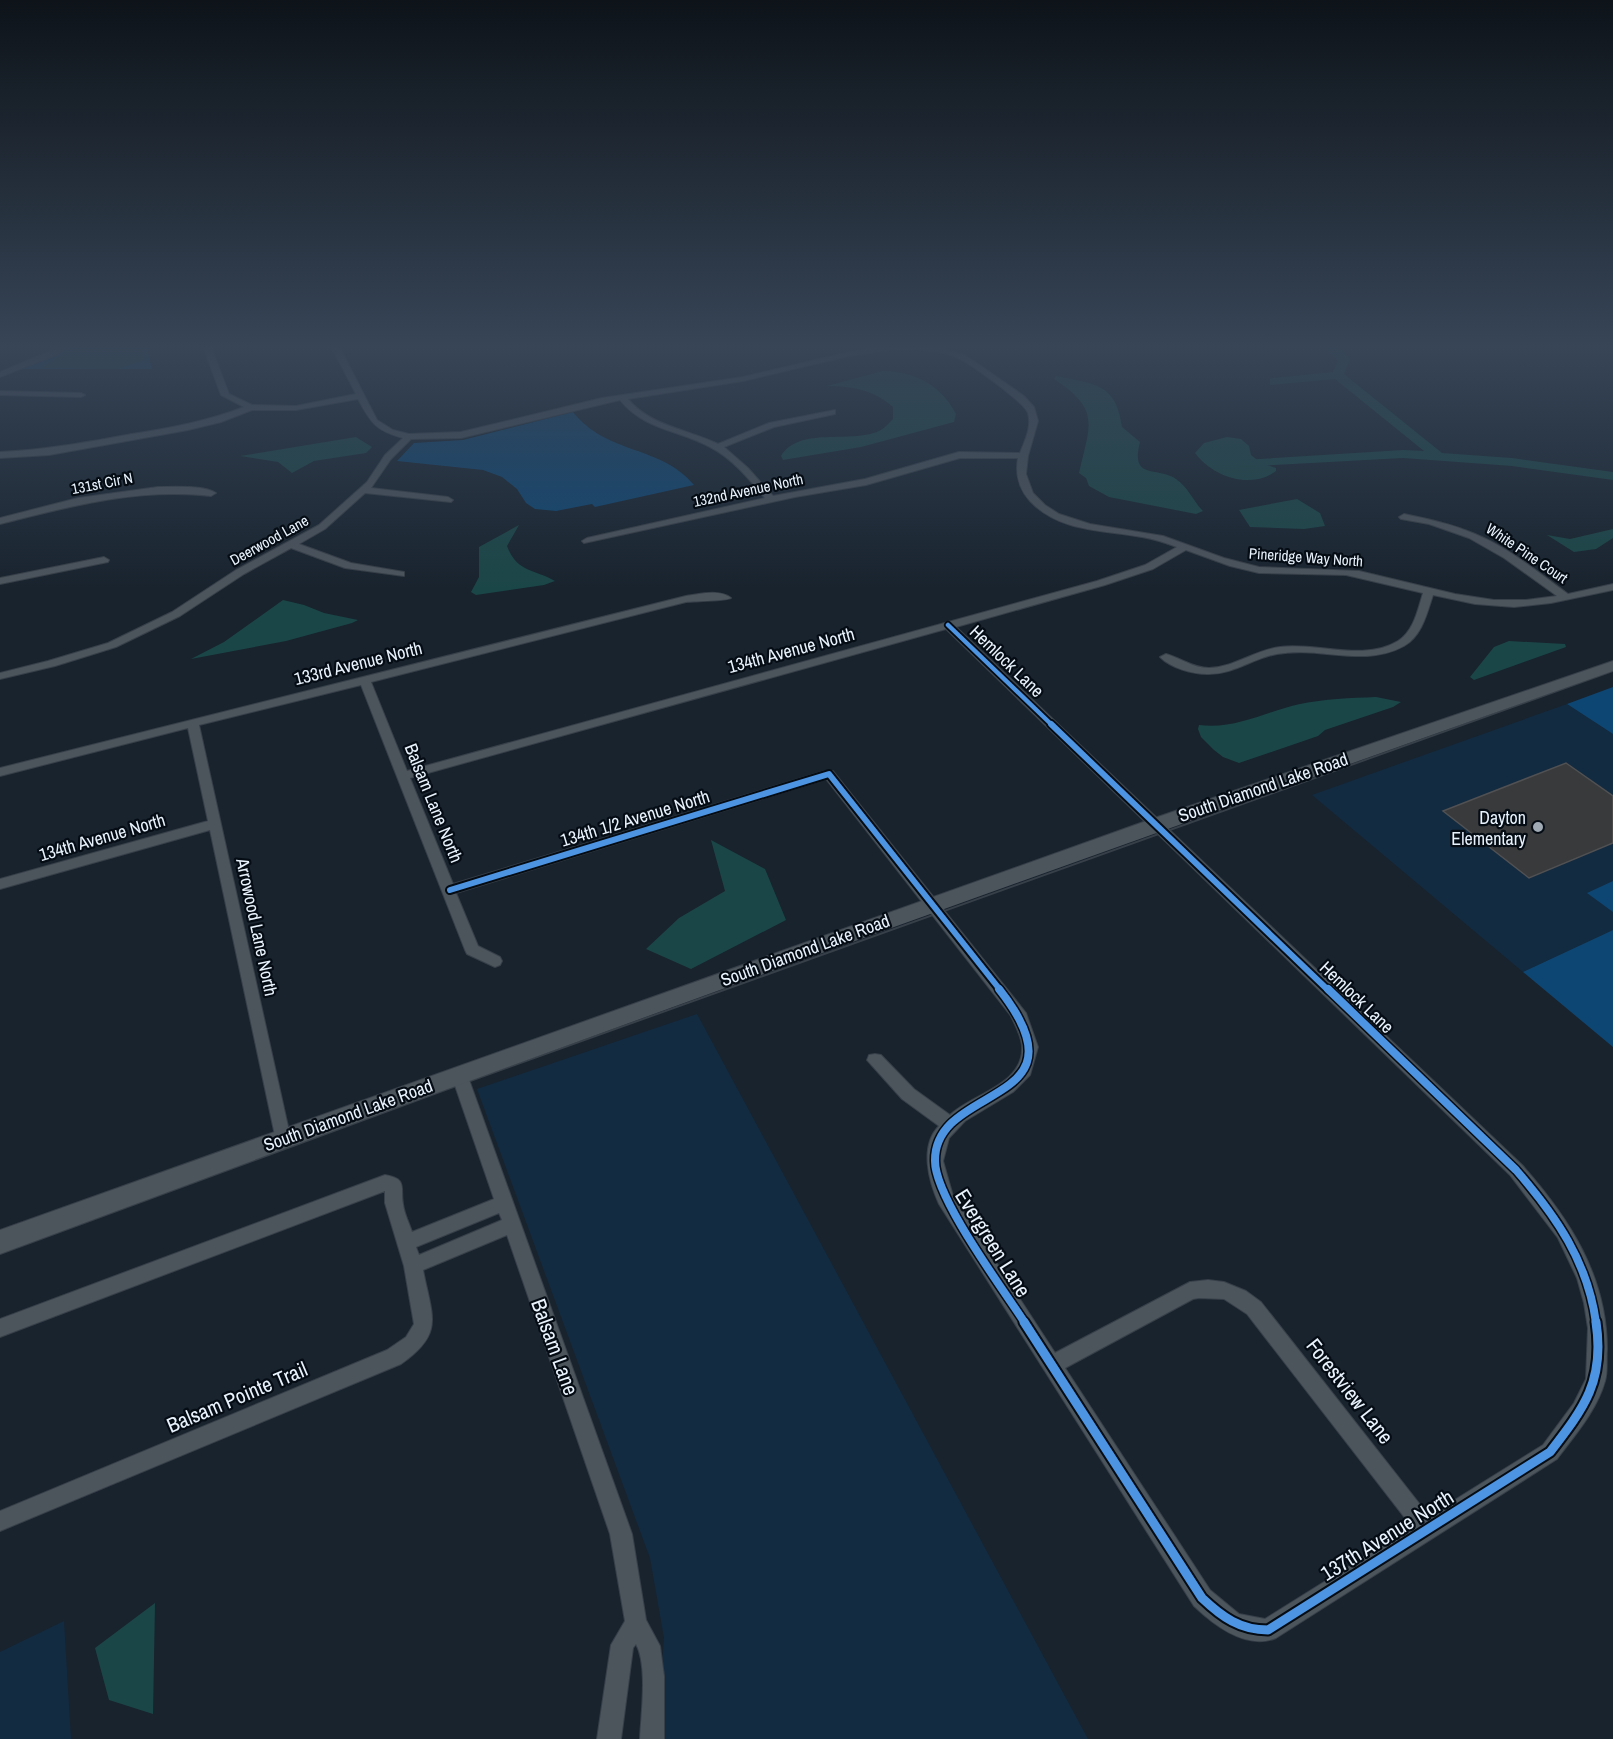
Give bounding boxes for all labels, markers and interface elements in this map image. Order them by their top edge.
street label: 131st Cir N [69,467,135,499]
street label: 132nd Avenue North [691,468,805,512]
street label: Deerwood Lane [226,510,312,570]
street label: White Pine Court [1482,518,1572,588]
street label: Pineridge Way North [1248,543,1364,571]
street label: Hemlock Lane [964,619,1050,703]
street label: 134th Avenue North [725,621,857,679]
street label: 133rd Avenue North [291,635,425,691]
street label: Balsam Lane North [399,740,469,866]
street label: South Diamond Lake Road [1175,746,1351,828]
street label: 134th 1/2 Avenue North [557,783,713,853]
place label: Dayton Elementary [1451,805,1527,851]
street label: 134th Avenue North [36,807,168,867]
marker: Dayton Elementary [1531,820,1545,834]
street label: Arrowood Lane North [230,855,284,998]
street label: South Diamond Lake Road [717,908,893,992]
street label: Hemlock Lane [1314,955,1400,1039]
street label: South Diamond Lake Road [260,1073,436,1157]
street label: Evergreen Lane [948,1183,1038,1303]
street label: Balsam Lane [524,1295,586,1399]
street label: Forestview Lane [1300,1332,1400,1450]
street label: Balsam Pointe Trail [162,1354,312,1440]
street label: 137th Avenue North [1315,1482,1459,1588]

